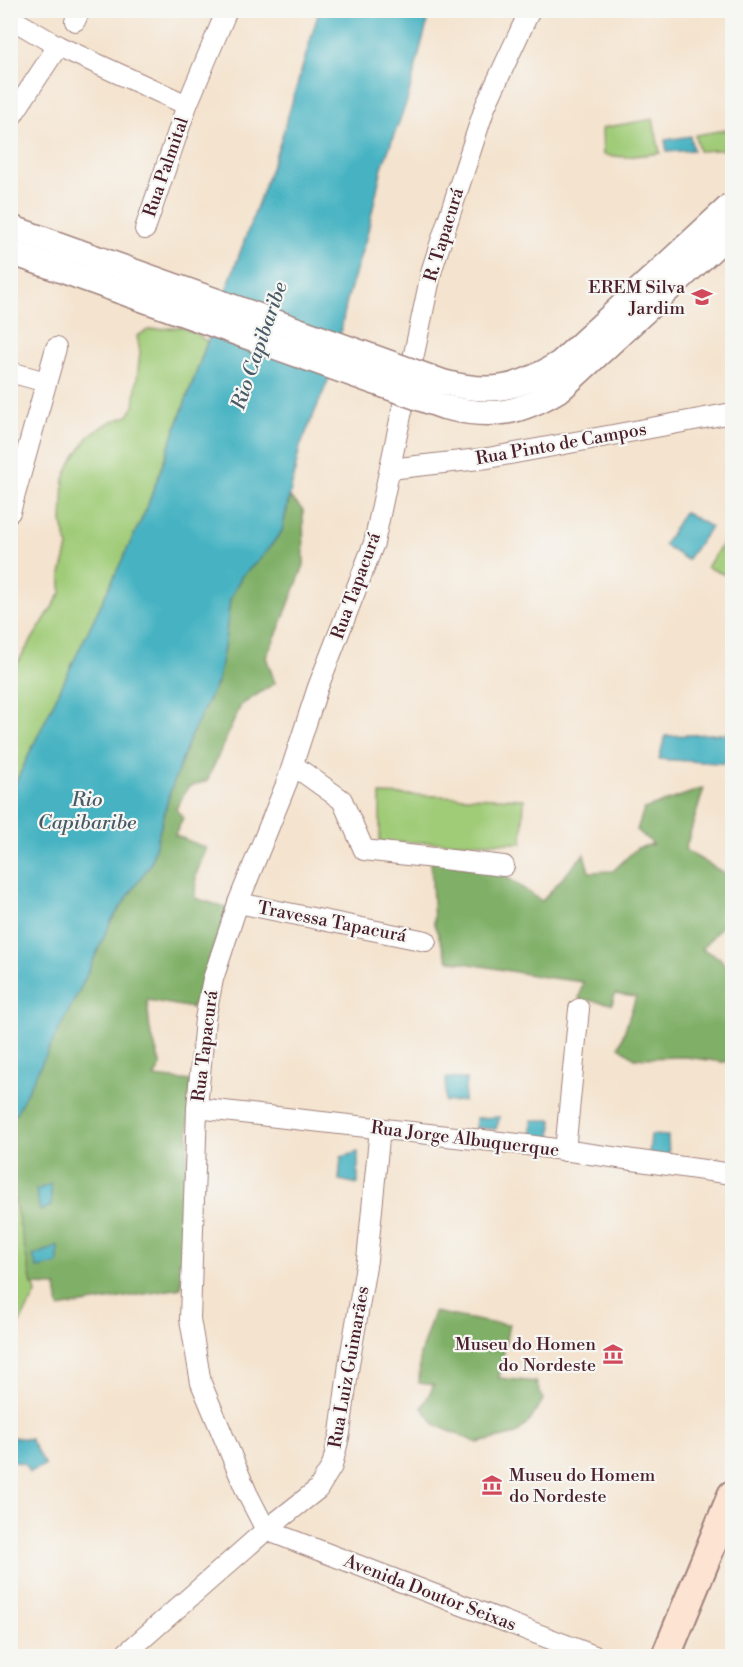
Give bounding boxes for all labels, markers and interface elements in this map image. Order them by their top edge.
street label: Rua Palmital [138,113,194,220]
street label: R. Tapacurá [419,185,469,285]
place label: EREM Silva Jardim [588,276,686,320]
water label: Rio Capibaribe [226,278,294,414]
school or university icon: EREM Silva Jardim [690,285,714,309]
street label: Rua Pinto de Campos [474,418,648,470]
street label: Rua Tapacurá [326,529,386,643]
water label: Rio Capibaribe [38,788,137,836]
street label: Travessa Tapacurá [256,896,409,948]
street label: Rua Tapacurá [187,988,223,1103]
street label: Rua Jorge Albuquerque [369,1116,561,1162]
street label: Rua Luiz Guimarães [323,1284,375,1450]
place label: Museu do Homen do Nordeste [455,1333,596,1377]
museum icon: Museu do Homen do Nordeste [601,1342,625,1366]
place label: Museu do Homem do Nordeste [509,1464,656,1508]
museum icon: Museu do Homem do Nordeste [480,1473,504,1497]
street label: Avenida Doutor Seixas [340,1549,520,1637]

